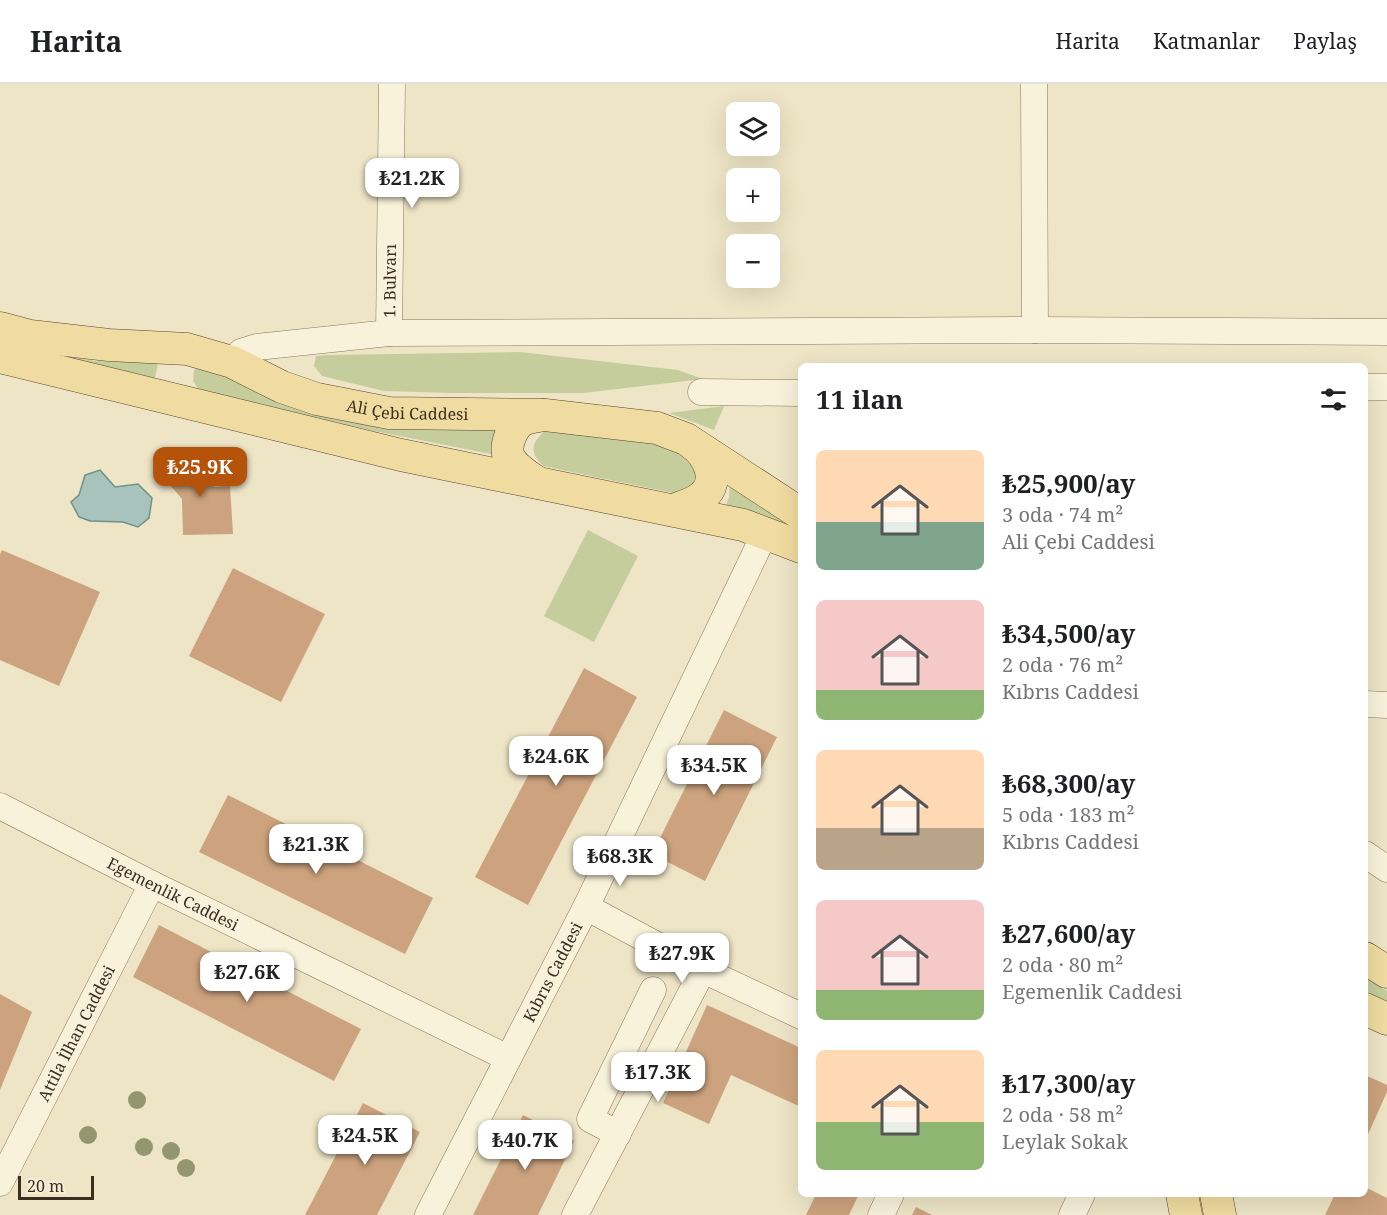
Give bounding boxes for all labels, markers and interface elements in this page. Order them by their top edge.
text: Harita [30,22,122,60]
text: Harita [1056,27,1120,55]
text: Katmanlar [1153,27,1260,55]
text: Paylaş [1293,27,1357,55]
map controls [726,102,780,288]
button: layers [726,102,780,156]
pin: ₺21.2K [363,158,461,209]
text: ₺21.2K [379,164,445,191]
button: + [726,168,780,222]
button: − [726,234,780,288]
street label: 1. Bulvarı [378,244,401,318]
text: 11 ilan [816,381,903,417]
icon: filters [1317,383,1350,416]
street label: Ali Çebi Caddesi [345,394,469,425]
pin: ₺25.9K [151,447,249,498]
text: ₺25.9K [167,453,233,480]
text: ₺25,900/ay [1002,465,1135,501]
icon: home [864,474,936,546]
text: 3 oda · 74 m² [1002,501,1123,528]
text: Ali Çebi Caddesi [1002,528,1155,555]
text: ₺34,500/ay [1002,615,1135,651]
icon: home [864,624,936,696]
text: 2 oda · 76 m² [1002,651,1123,678]
text: Kıbrıs Caddesi [1002,678,1139,705]
pin: ₺24.6K [507,736,605,787]
text: ₺24.6K [523,742,589,769]
pin: ₺34.5K [665,745,763,796]
text: ₺34.5K [681,751,747,778]
text: ₺68,300/ay [1002,765,1135,801]
icon: home [864,774,936,846]
text: 5 oda · 183 m² [1002,801,1135,828]
pin: ₺21.3K [267,824,365,875]
text: Kıbrıs Caddesi [1002,828,1139,855]
text: ₺21.3K [283,830,349,857]
pin: ₺68.3K [571,836,669,887]
text: ₺68.3K [587,842,653,869]
street label: Egemenlik Caddesi [103,852,242,936]
text: ₺27,600/ay [1002,915,1135,951]
street label: Kıbrıs Caddesi [518,918,587,1026]
icon: home [864,924,936,996]
pin: ₺27.9K [633,933,731,984]
text: ₺27.9K [649,939,715,966]
text: 2 oda · 80 m² [1002,951,1123,978]
pin: ₺27.6K [198,952,296,1003]
text: ₺27.6K [214,958,280,985]
street label: Attila İlhan Caddesi [32,961,120,1105]
text: Egemenlik Caddesi [1002,978,1182,1005]
pin: ₺17.3K [609,1052,707,1103]
text: ₺17.3K [625,1058,691,1085]
text: ₺17,300/ay [1002,1065,1135,1101]
icon: home [864,1074,936,1146]
text: 2 oda · 58 m² [1002,1101,1123,1128]
pin: ₺24.5K [316,1115,414,1166]
pin: ₺40.7K [476,1120,574,1171]
text: ₺24.5K [332,1121,398,1148]
text: ₺40.7K [492,1126,558,1153]
text: Leylak Sokak [1002,1128,1128,1155]
scale bar [18,1173,94,1200]
text: 20 m [27,1175,64,1197]

